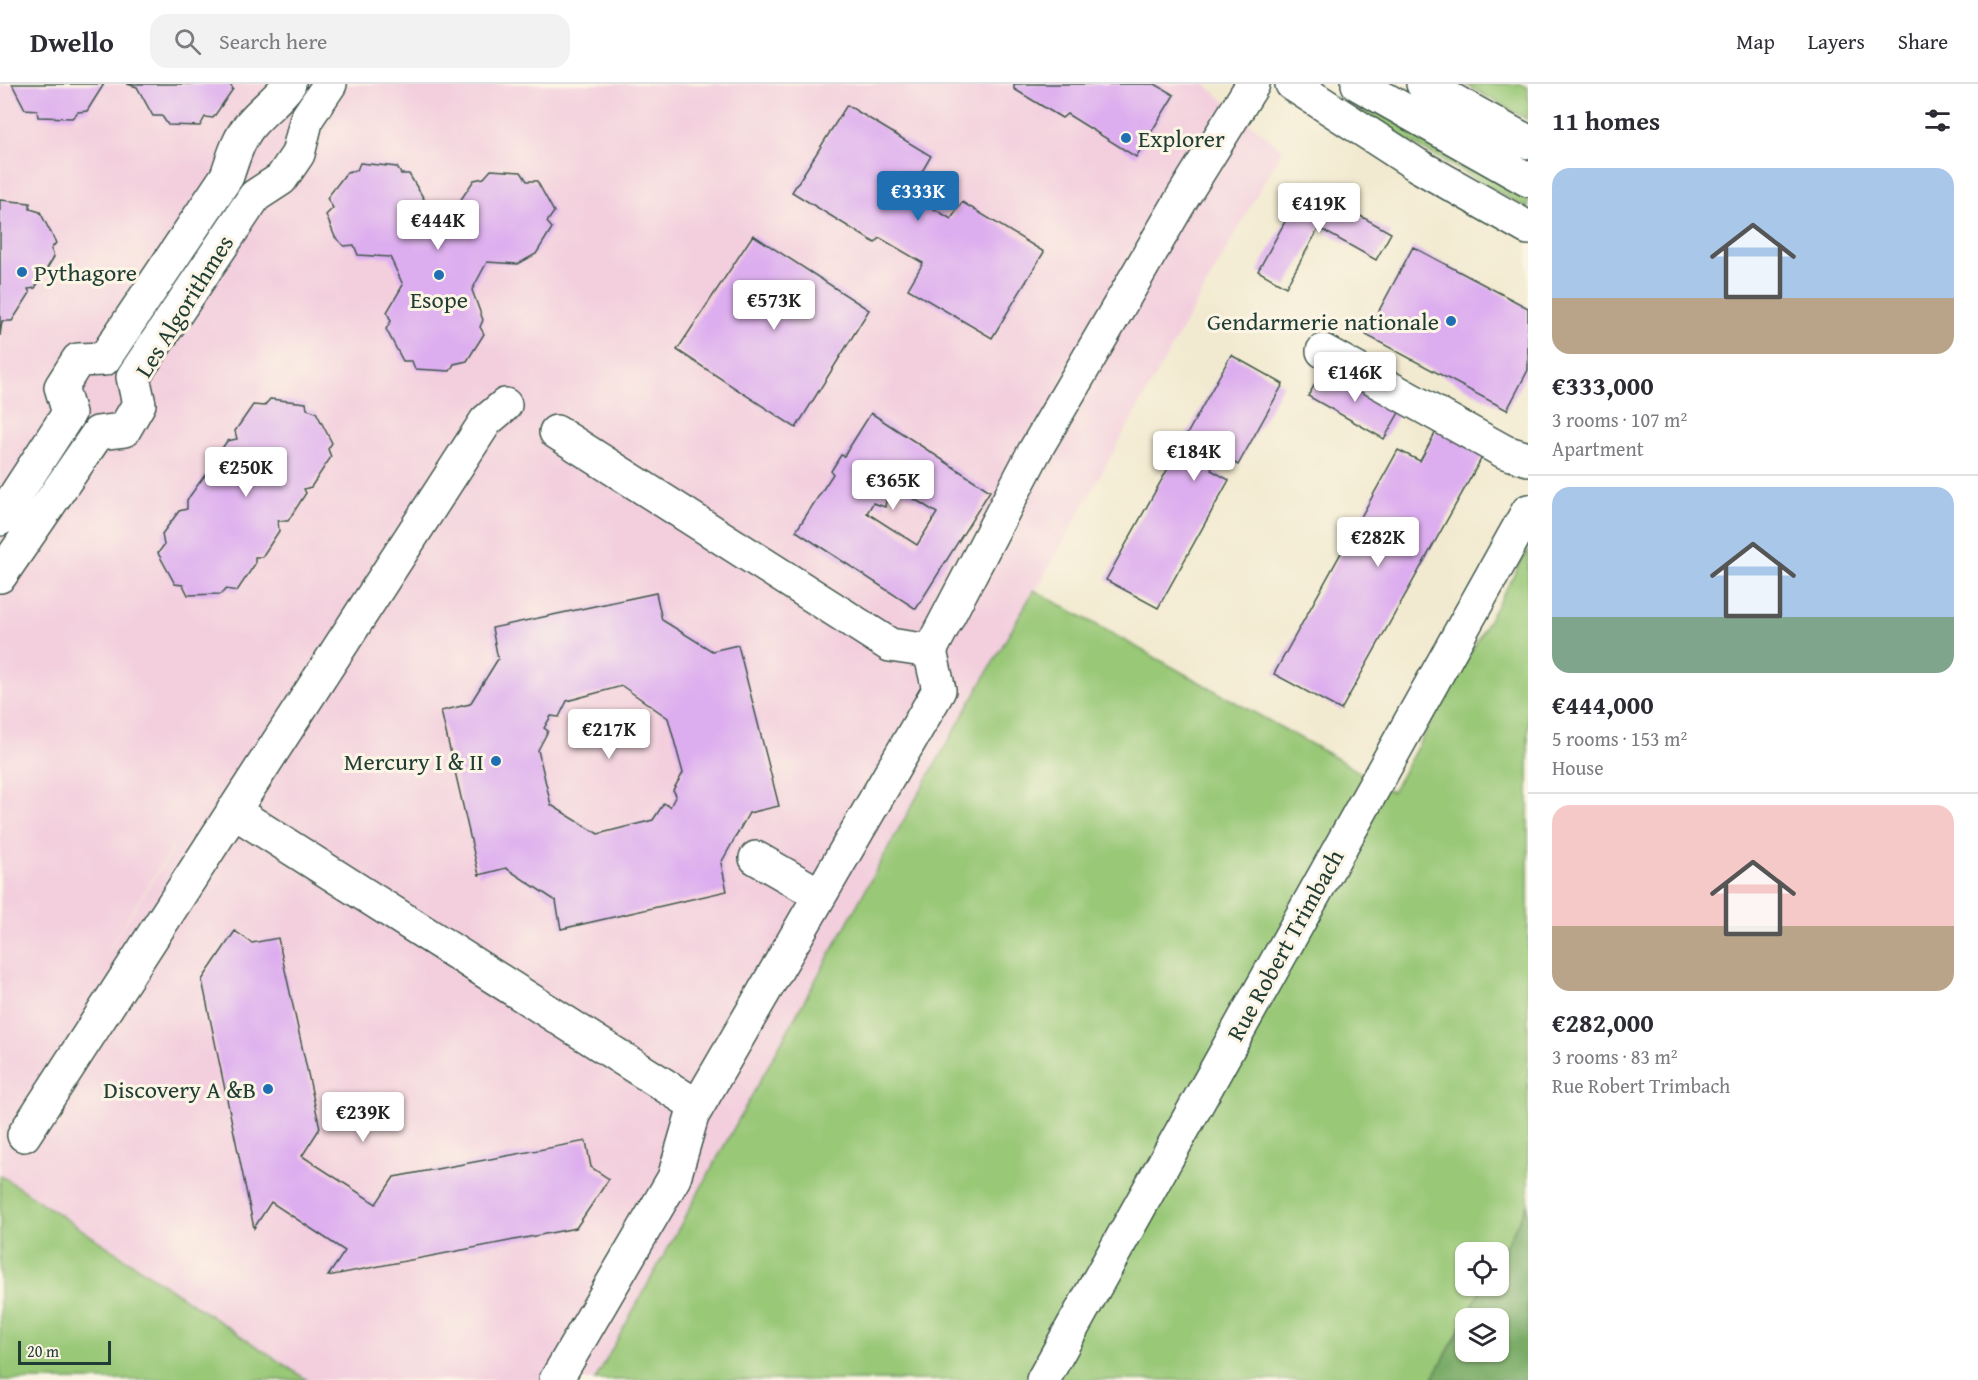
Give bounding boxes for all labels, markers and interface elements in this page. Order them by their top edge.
search box [150,14,570,68]
text: Dwello [30,21,114,62]
icon: search [171,25,204,58]
text: Search here [219,25,327,57]
text: Map [1736,26,1775,57]
text: Layers [1808,26,1865,57]
text: Share [1898,26,1948,57]
text: 11 homes [1552,101,1660,140]
icon: filters [1921,104,1954,137]
place label: Explorer [1138,121,1225,156]
marker: Explorer [1119,131,1133,145]
pin: €333K [876,171,960,222]
text: €333K [891,176,945,205]
pin: €419K [1277,183,1361,234]
text: €419K [1292,188,1346,217]
pin: €444K [396,200,480,251]
text: €444K [411,205,465,234]
icon: home [1699,207,1807,315]
street label: Les Algorithmes [126,228,242,384]
place label: Pythagore [34,255,137,290]
marker: Pythagore [15,265,29,279]
marker: Esope [432,268,446,282]
pin: €573K [732,280,816,331]
place label: Esope [410,282,468,317]
text: €573K [747,285,801,314]
place label: Gendarmerie nationale [1207,304,1439,339]
marker: Gendarmerie nationale [1444,314,1458,328]
pin: €146K [1313,352,1397,403]
text: €146K [1328,357,1382,386]
text: €333,000 [1552,366,1654,405]
text: 3 rooms · 107 m² [1552,405,1687,434]
pin: €184K [1152,431,1236,482]
text: Apartment [1552,434,1644,463]
text: €184K [1167,436,1221,465]
pin: €250K [204,447,288,498]
text: €250K [219,452,273,481]
pin: €365K [851,460,935,511]
text: €365K [866,465,920,494]
pin: €282K [1336,517,1420,568]
text: €282K [1351,522,1405,551]
icon: home [1699,526,1807,634]
text: €444,000 [1552,685,1654,724]
pin: €217K [567,709,651,760]
text: €217K [582,714,636,743]
text: 5 rooms · 153 m² [1552,724,1687,753]
place label: Mercury I & II [344,744,484,779]
text: House [1552,753,1604,782]
marker: Mercury I & II [489,754,503,768]
street label: Rue Robert Trimbach [1218,842,1352,1047]
icon: home [1699,844,1807,952]
text: €282,000 [1552,1003,1654,1042]
text: 3 rooms · 83 m² [1552,1042,1678,1071]
text: Rue Robert Trimbach [1552,1071,1730,1100]
place label: Discovery A &B [103,1072,256,1107]
marker: Discovery A &B [261,1082,275,1096]
pin: €239K [321,1092,405,1143]
text: €239K [336,1097,390,1126]
map controls [1455,1242,1509,1362]
button: locate [1455,1242,1509,1296]
button: layers [1455,1308,1509,1362]
scale bar [18,1338,111,1366]
text: 20 m [27,1339,59,1363]

